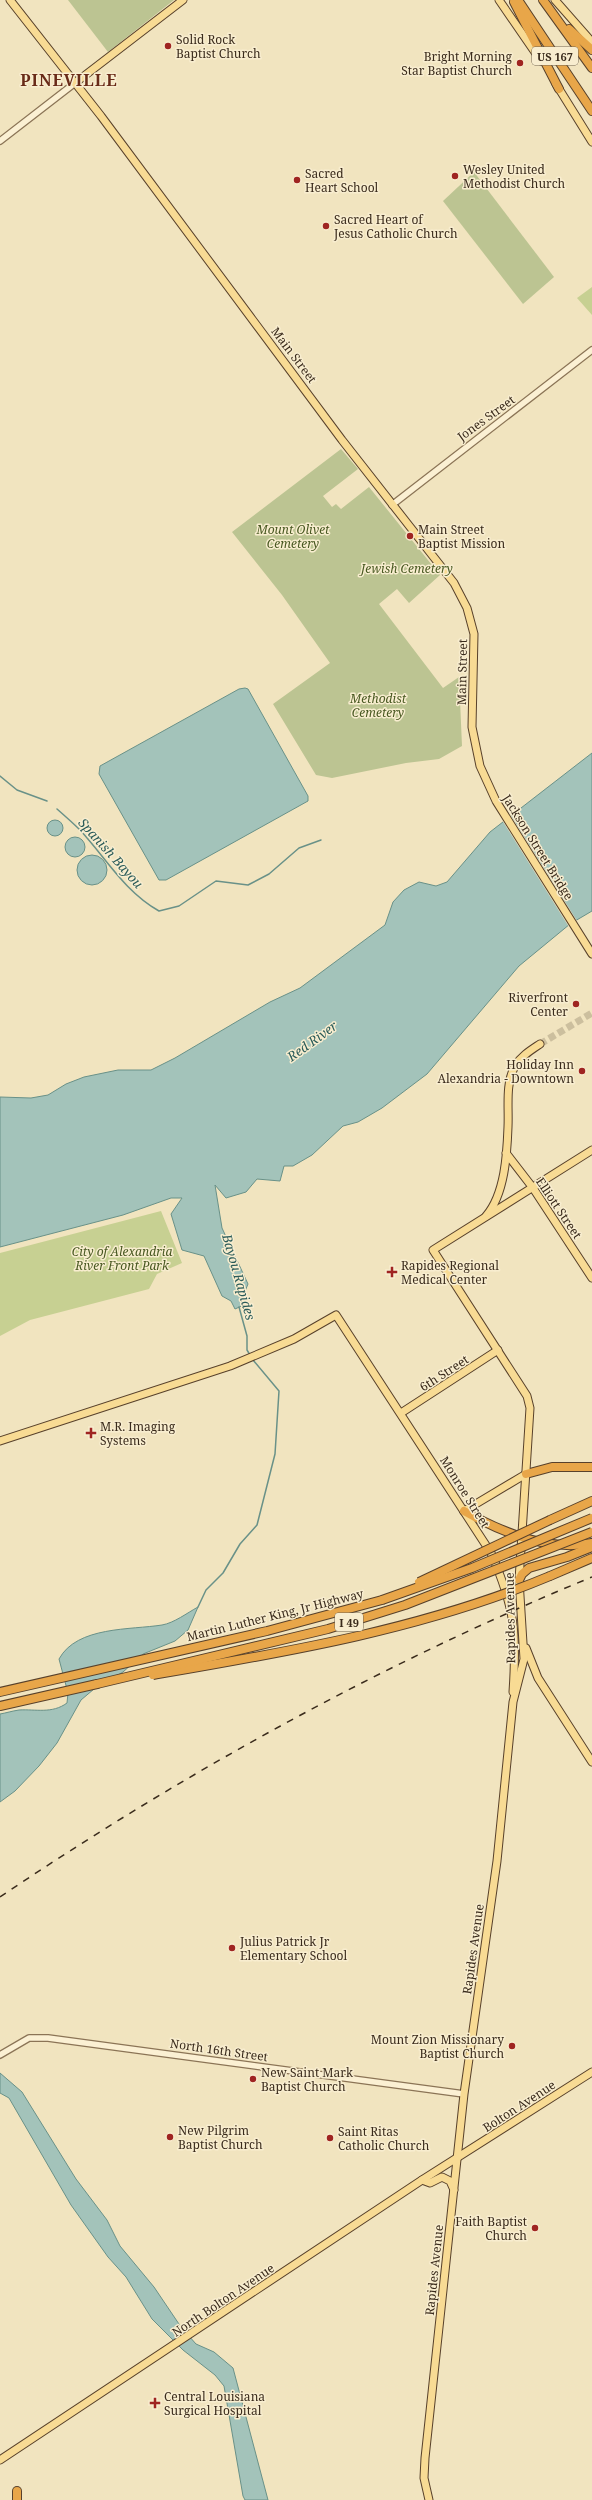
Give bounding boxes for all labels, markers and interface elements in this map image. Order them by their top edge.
place label: Solid Rock Baptist Church [176,31,261,62]
marker: Solid Rock Baptist Church [163,41,173,51]
road number: US 167 [532,47,578,65]
place label: Bright Morning Star Baptist Church [401,48,513,79]
marker: Bright Morning Star Baptist Church [515,58,525,68]
district label: PINEVILLE [20,69,118,91]
place label: Wesley United Methodist Church [463,161,566,192]
place label: Sacred Heart School [305,165,379,196]
marker: Wesley United Methodist Church [450,171,460,181]
marker: Sacred Heart School [292,175,302,185]
place label: Sacred Heart of Jesus Catholic Church [333,211,458,242]
marker: Sacred Heart of Jesus Catholic Church [321,221,331,231]
street label: Main Street [267,323,321,387]
street label: Jones Street [453,391,518,445]
park label: Mount Olivet Cemetery [255,521,330,552]
place label: Main Street Baptist Mission [418,521,505,552]
marker: Main Street Baptist Mission [405,531,415,541]
park label: Jewish Cemetery [359,560,453,577]
street label: Main Street [453,639,471,705]
park label: Methodist Cemetery [349,690,407,721]
street label: Jackson Street Bridge [498,790,577,903]
water label: Spanish Bayou [75,814,148,892]
place label: Riverfront Center [508,989,568,1020]
marker: Riverfront Center [571,999,581,1009]
water label: Red River [282,1016,341,1066]
place label: Holiday Inn Alexandria - Downtown [437,1056,574,1087]
marker: Holiday Inn Alexandria - Downtown [577,1066,587,1076]
street label: Elliott Street [532,1174,586,1242]
water label: Bayou Rapides [218,1231,260,1322]
park label: City of Alexandria River Front Park [72,1243,172,1274]
place label: Rapides Regional Medical Center [401,1257,499,1288]
marker: Rapides Regional Medical Center [386,1266,398,1278]
street label: 6th Street [416,1351,472,1395]
place label: M.R. Imaging Systems [100,1418,176,1449]
marker: M.R. Imaging Systems [85,1427,97,1439]
street label: Monroe Street [436,1453,494,1531]
street label: Rapides Avenue [501,1572,519,1664]
street label: Martin Luther King, Jr Highway [185,1585,365,1645]
road number: I 49 [335,1613,363,1631]
street label: Rapides Avenue [458,1903,488,1995]
place label: Julius Patrick Jr Elementary School [239,1933,348,1964]
marker: Julius Patrick Jr Elementary School [227,1943,237,1953]
place label: Mount Zion Missionary Baptist Church [371,2031,504,2062]
street label: North 16th Street [169,2035,269,2065]
marker: Mount Zion Missionary Baptist Church [507,2041,517,2051]
place label: New Saint Mark Baptist Church [261,2064,354,2095]
marker: New Saint Mark Baptist Church [248,2074,258,2084]
street label: Bolton Avenue [479,2076,559,2136]
place label: New Pilgrim Baptist Church [178,2122,263,2153]
place label: Saint Ritas Catholic Church [338,2123,430,2154]
marker: New Pilgrim Baptist Church [165,2132,175,2142]
marker: Saint Ritas Catholic Church [325,2133,335,2143]
place label: Faith Baptist Church [455,2213,527,2244]
marker: Faith Baptist Church [530,2223,540,2233]
street label: Rapides Avenue [421,2224,447,2316]
street label: North Bolton Avenue [168,2259,278,2341]
place label: Central Louisiana Surgical Hospital [164,2388,265,2419]
marker: Central Louisiana Surgical Hospital [149,2397,161,2409]

